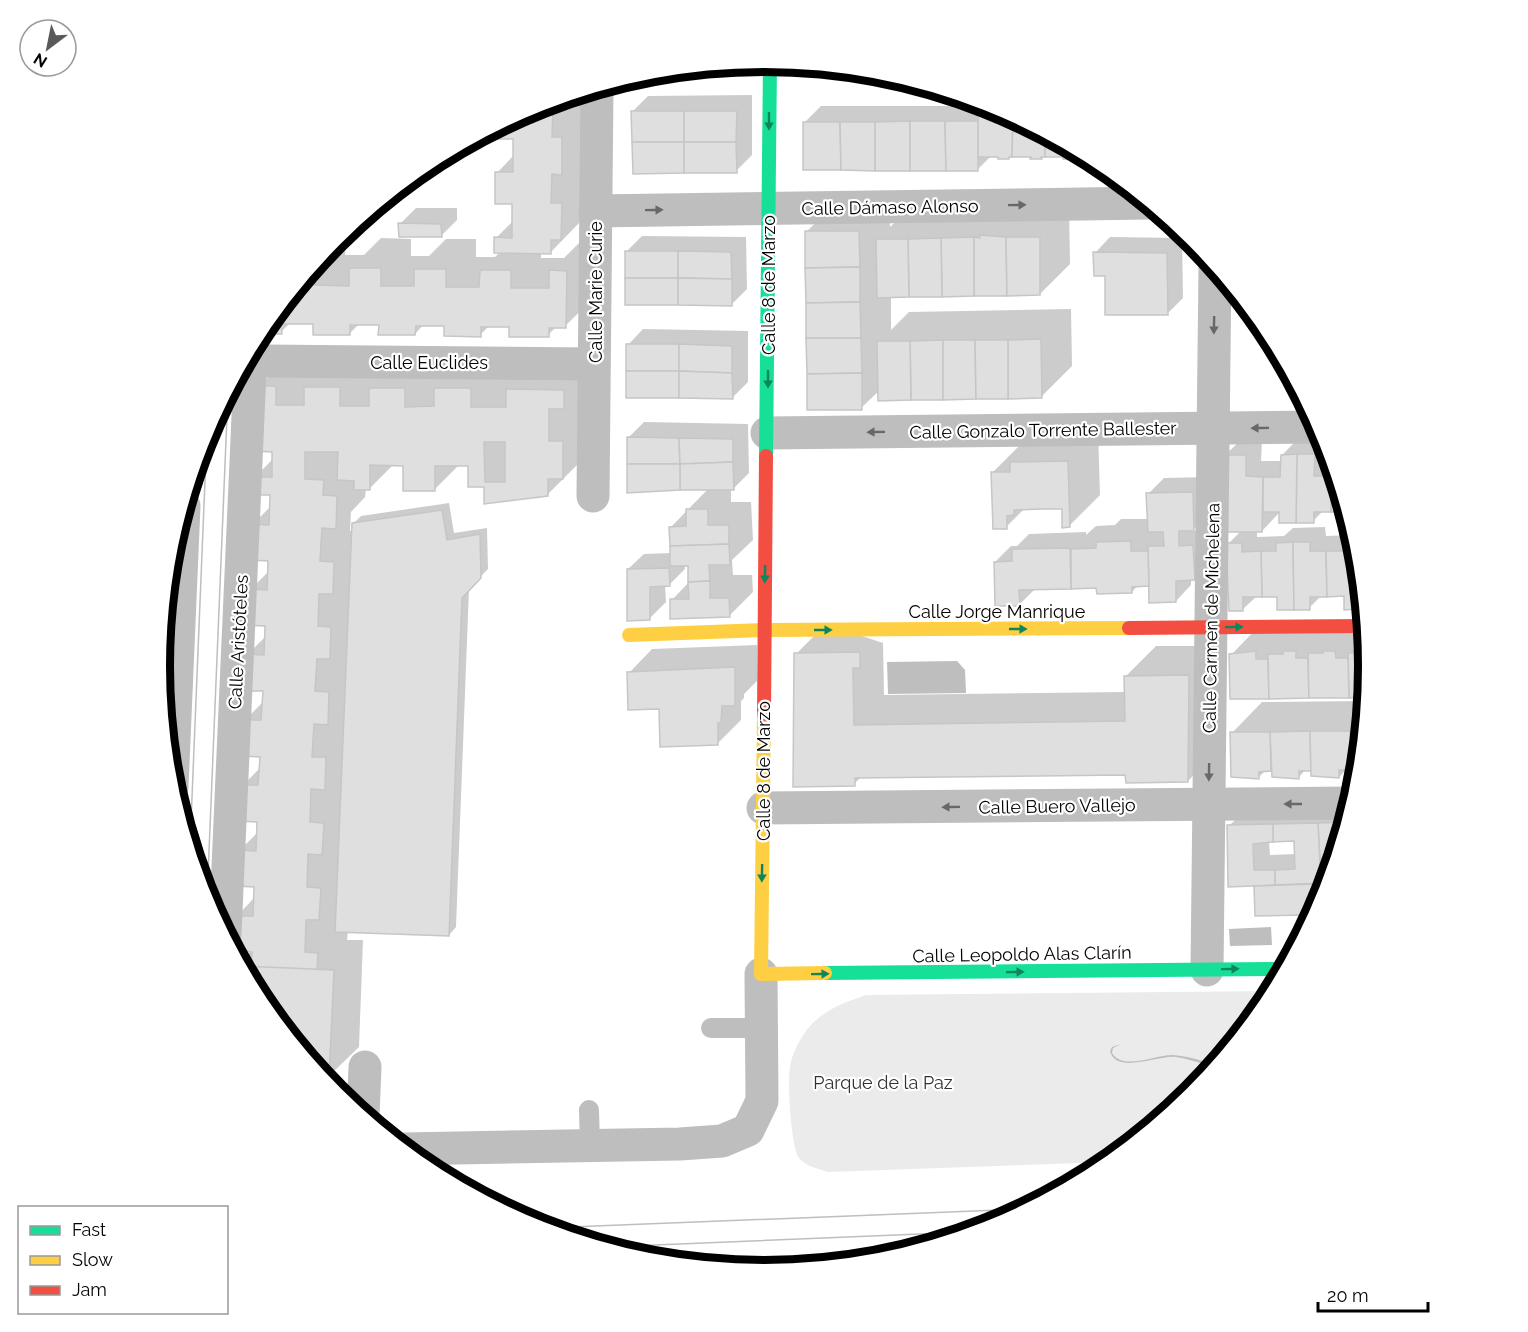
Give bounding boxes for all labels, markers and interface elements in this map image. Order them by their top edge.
north arrow [18,18,78,78]
text: N [30,49,51,72]
one-way arrow [764,111,774,130]
street label: Calle Dámaso Alonso [801,195,979,219]
one-way arrow [1007,200,1026,210]
one-way arrow [644,205,663,215]
street label: Calle 8 de Marzo [758,215,779,355]
street label: Calle Marie Curie [585,221,606,363]
one-way arrow [1209,316,1219,335]
street label: Calle Euclides [370,352,488,373]
one-way arrow [763,369,772,388]
street label: Calle Gonzalo Torrente Ballester [909,417,1177,443]
one-way arrow [1250,423,1269,433]
one-way arrow [866,427,885,437]
street label: Calle Carmen de Michelena [1198,503,1224,733]
one-way arrow [760,564,770,583]
street label: Calle Aristóteles [224,574,252,710]
street label: Calle Jorge Manrique [909,601,1086,622]
one-way arrow [1224,622,1243,632]
one-way arrow [1008,624,1027,634]
one-way arrow [813,625,832,635]
street label: Calle 8 de Marzo [753,701,774,841]
one-way arrow [1204,763,1214,782]
street label: Calle Buero Vallejo [978,794,1136,818]
one-way arrow [1283,799,1302,809]
one-way arrow [941,802,960,812]
one-way arrow [758,864,767,883]
street label: Calle Leopoldo Alas Clarín [912,942,1132,966]
one-way arrow [1221,965,1240,974]
one-way arrow [1005,967,1024,977]
one-way arrow [810,969,829,979]
park label: Parque de la Paz [813,1072,953,1093]
legend [18,1206,228,1314]
text: Fast [72,1219,106,1240]
text: Slow [72,1249,113,1270]
scale bar [1318,1275,1428,1313]
text: Jam [72,1279,107,1300]
text: 20 m [1327,1285,1369,1306]

